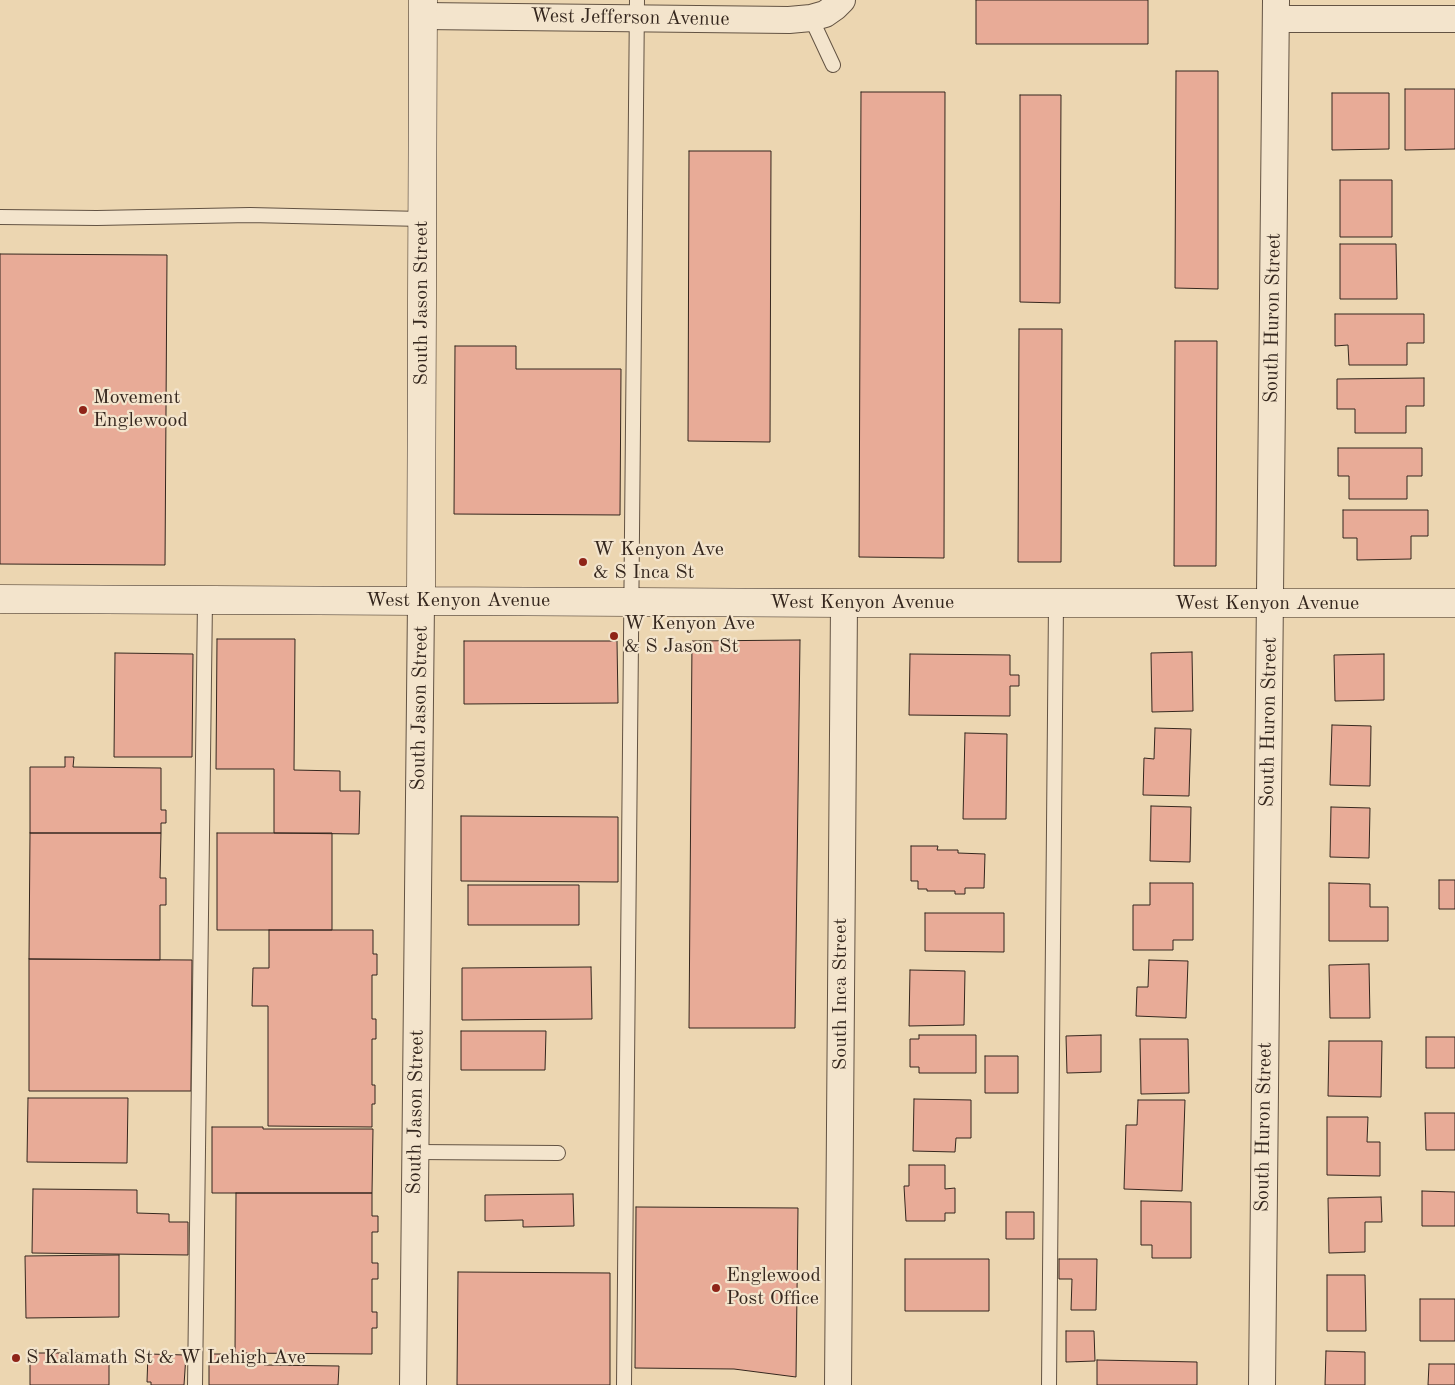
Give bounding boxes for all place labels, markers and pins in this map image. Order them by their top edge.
place label: Movement Englewood [93,386,188,433]
marker: Movement Englewood [77,404,89,416]
place label: W Kenyon Ave & S Inca St [593,538,724,585]
marker: W Kenyon Ave & S Inca St [577,556,589,568]
place label: W Kenyon Ave & S Jason St [624,612,755,659]
marker: W Kenyon Ave & S Jason St [608,630,620,642]
place label: Englewood Post Office [726,1264,821,1311]
marker: Englewood Post Office [710,1282,722,1294]
place label: S Kalamath St & W Lehigh Ave [26,1346,306,1370]
marker: S Kalamath St & W Lehigh Ave [10,1352,22,1364]

